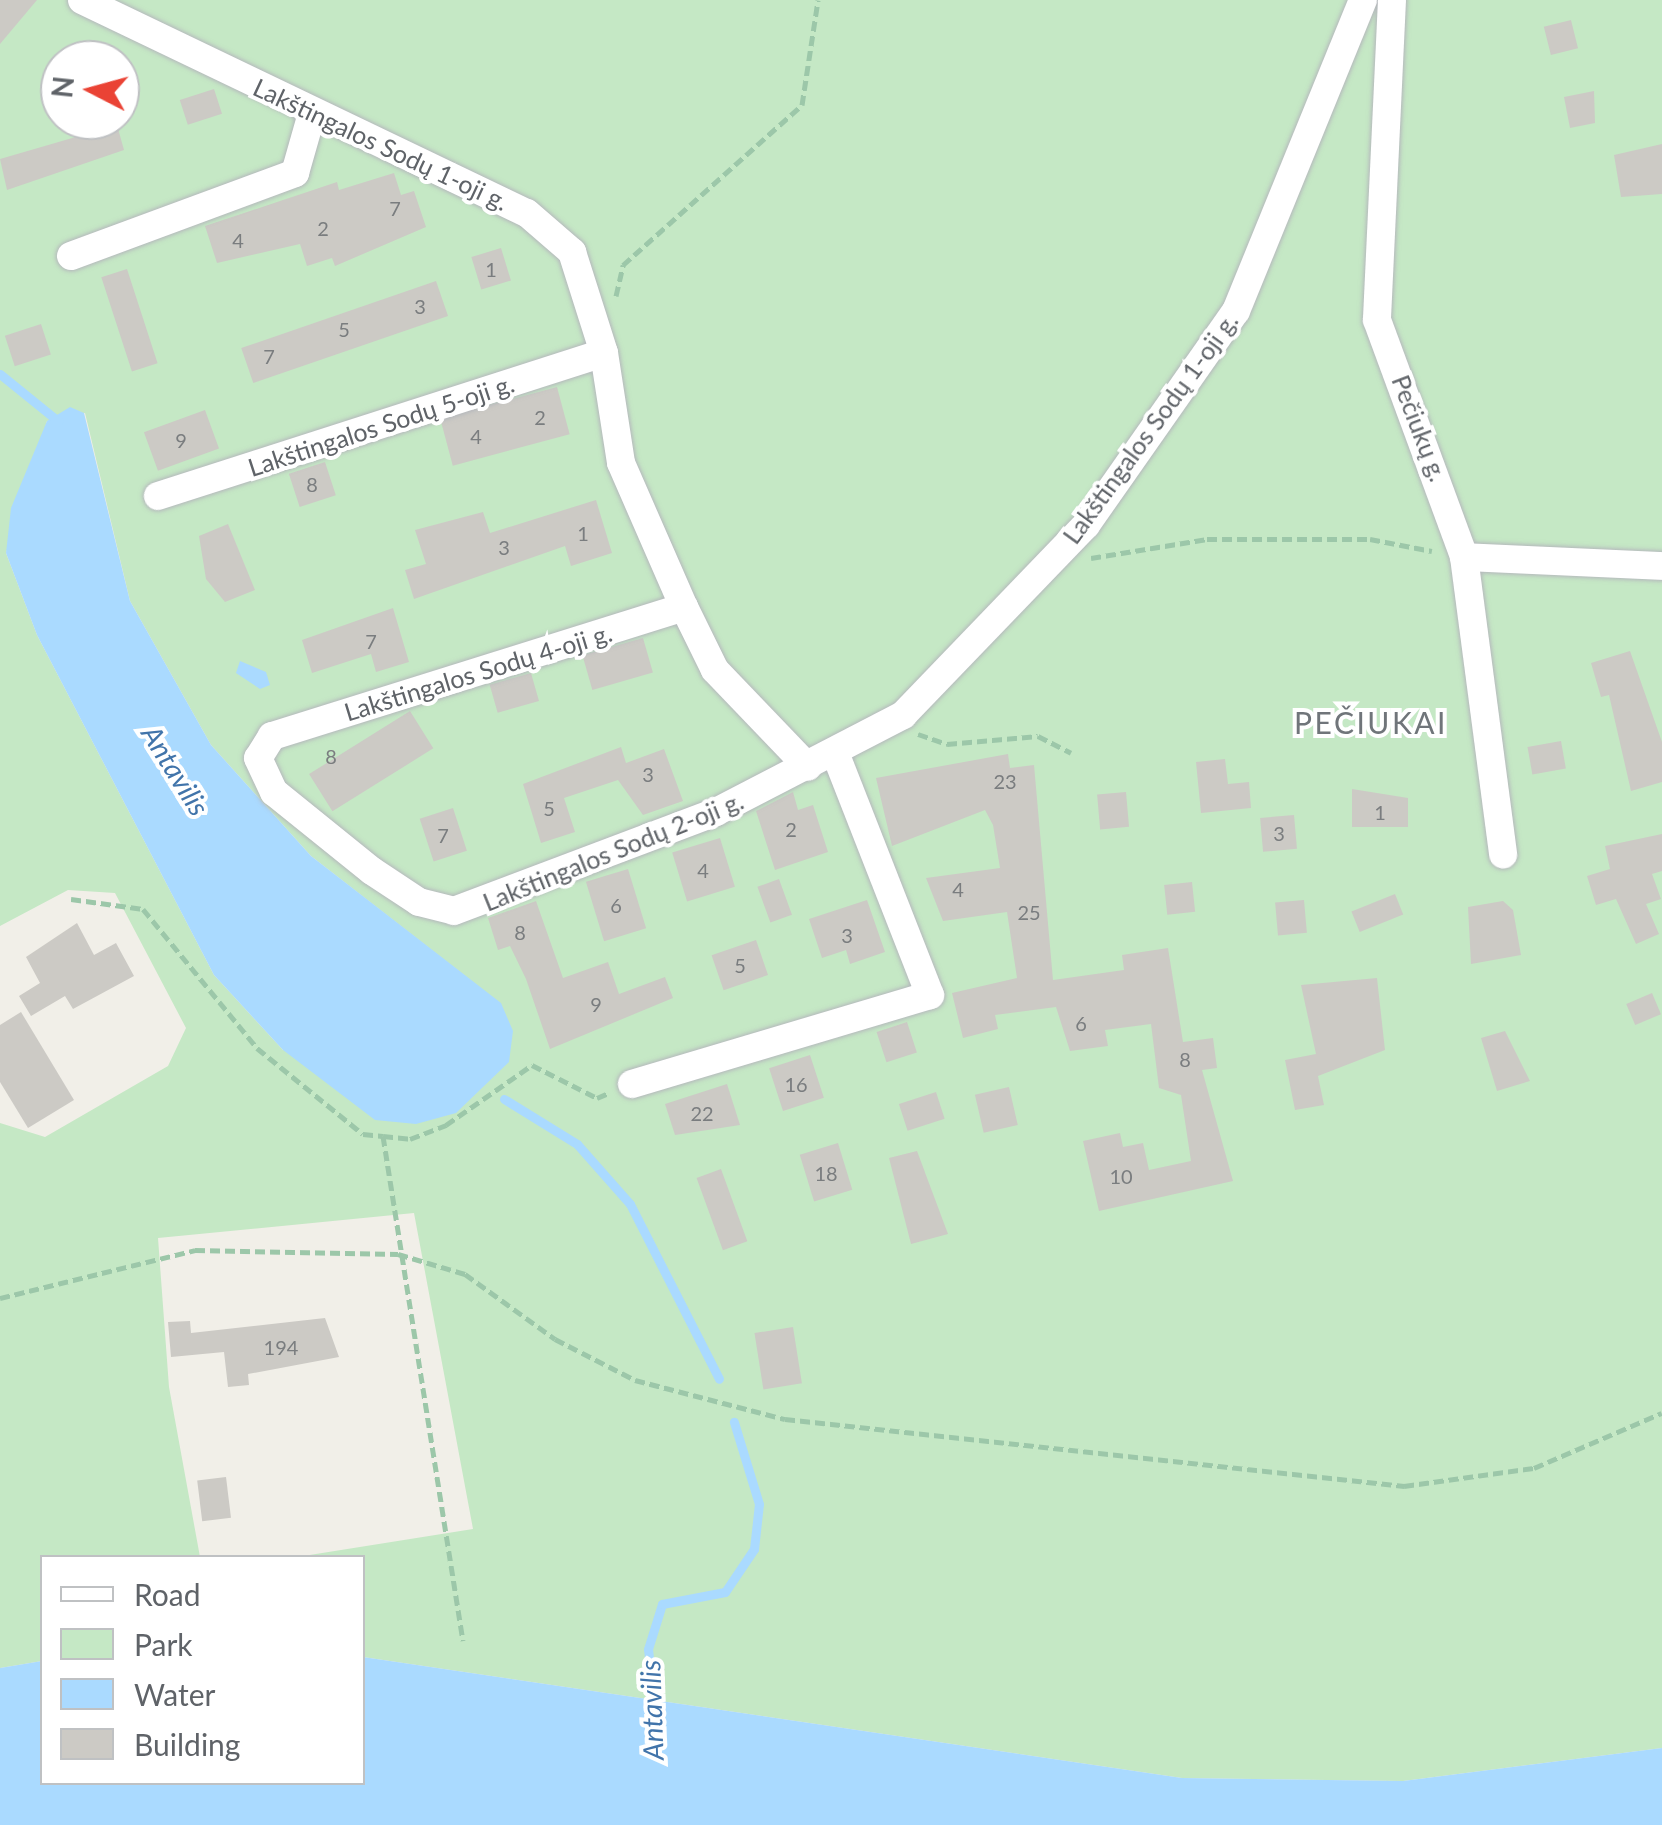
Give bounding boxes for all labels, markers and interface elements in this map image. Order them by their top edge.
north arrow [40,40,140,140]
street label: Lakštingalos Sodų 1-oji g. [249,72,513,216]
text: N [44,75,80,100]
house number: 7 [389,196,401,220]
house number: 2 [317,216,329,240]
house number: 4 [232,228,244,252]
house number: 1 [485,257,497,281]
house number: 3 [414,294,426,318]
street label: Lakštingalos Sodų 1-oji g. [1056,307,1244,549]
house number: 5 [338,317,350,341]
house number: 7 [263,344,275,368]
street label: Lakštingalos Sodų 5-oji g. [244,368,518,482]
street label: Pečiukų g. [1386,371,1454,485]
house number: 2 [534,405,546,429]
house number: 4 [470,424,482,448]
house number: 9 [175,428,187,452]
house number: 8 [306,472,318,496]
house number: 1 [577,521,589,545]
house number: 3 [498,535,510,559]
street label: Lakštingalos Sodų 4-oji g. [341,617,615,727]
house number: 7 [365,629,377,653]
district label: PEČIUKAI [1294,704,1448,740]
water label: Antavilis [135,719,217,821]
house number: 8 [325,744,337,768]
house number: 3 [642,762,654,786]
house number: 23 [993,769,1017,793]
street label: Lakštingalos Sodų 2-oji g. [478,785,748,917]
house number: 5 [543,796,555,820]
house number: 1 [1374,800,1386,824]
house number: 2 [785,817,797,841]
house number: 3 [1273,821,1285,845]
house number: 7 [437,823,449,847]
house number: 4 [697,858,709,882]
house number: 4 [952,877,964,901]
house number: 6 [610,893,622,917]
house number: 25 [1017,900,1041,924]
house number: 8 [514,920,526,944]
house number: 3 [841,923,853,947]
house number: 5 [734,953,746,977]
house number: 9 [590,992,602,1016]
house number: 6 [1075,1011,1087,1035]
house number: 8 [1179,1047,1191,1071]
house number: 16 [784,1072,808,1096]
house number: 22 [690,1101,714,1125]
house number: 18 [814,1161,838,1185]
house number: 10 [1109,1164,1133,1188]
house number: 194 [264,1335,298,1359]
legend [40,1555,365,1785]
text: Road [134,1576,201,1612]
text: Park [134,1626,193,1662]
water label: Antavilis [632,1659,670,1761]
text: Water [134,1676,216,1712]
text: Building [134,1726,240,1762]

